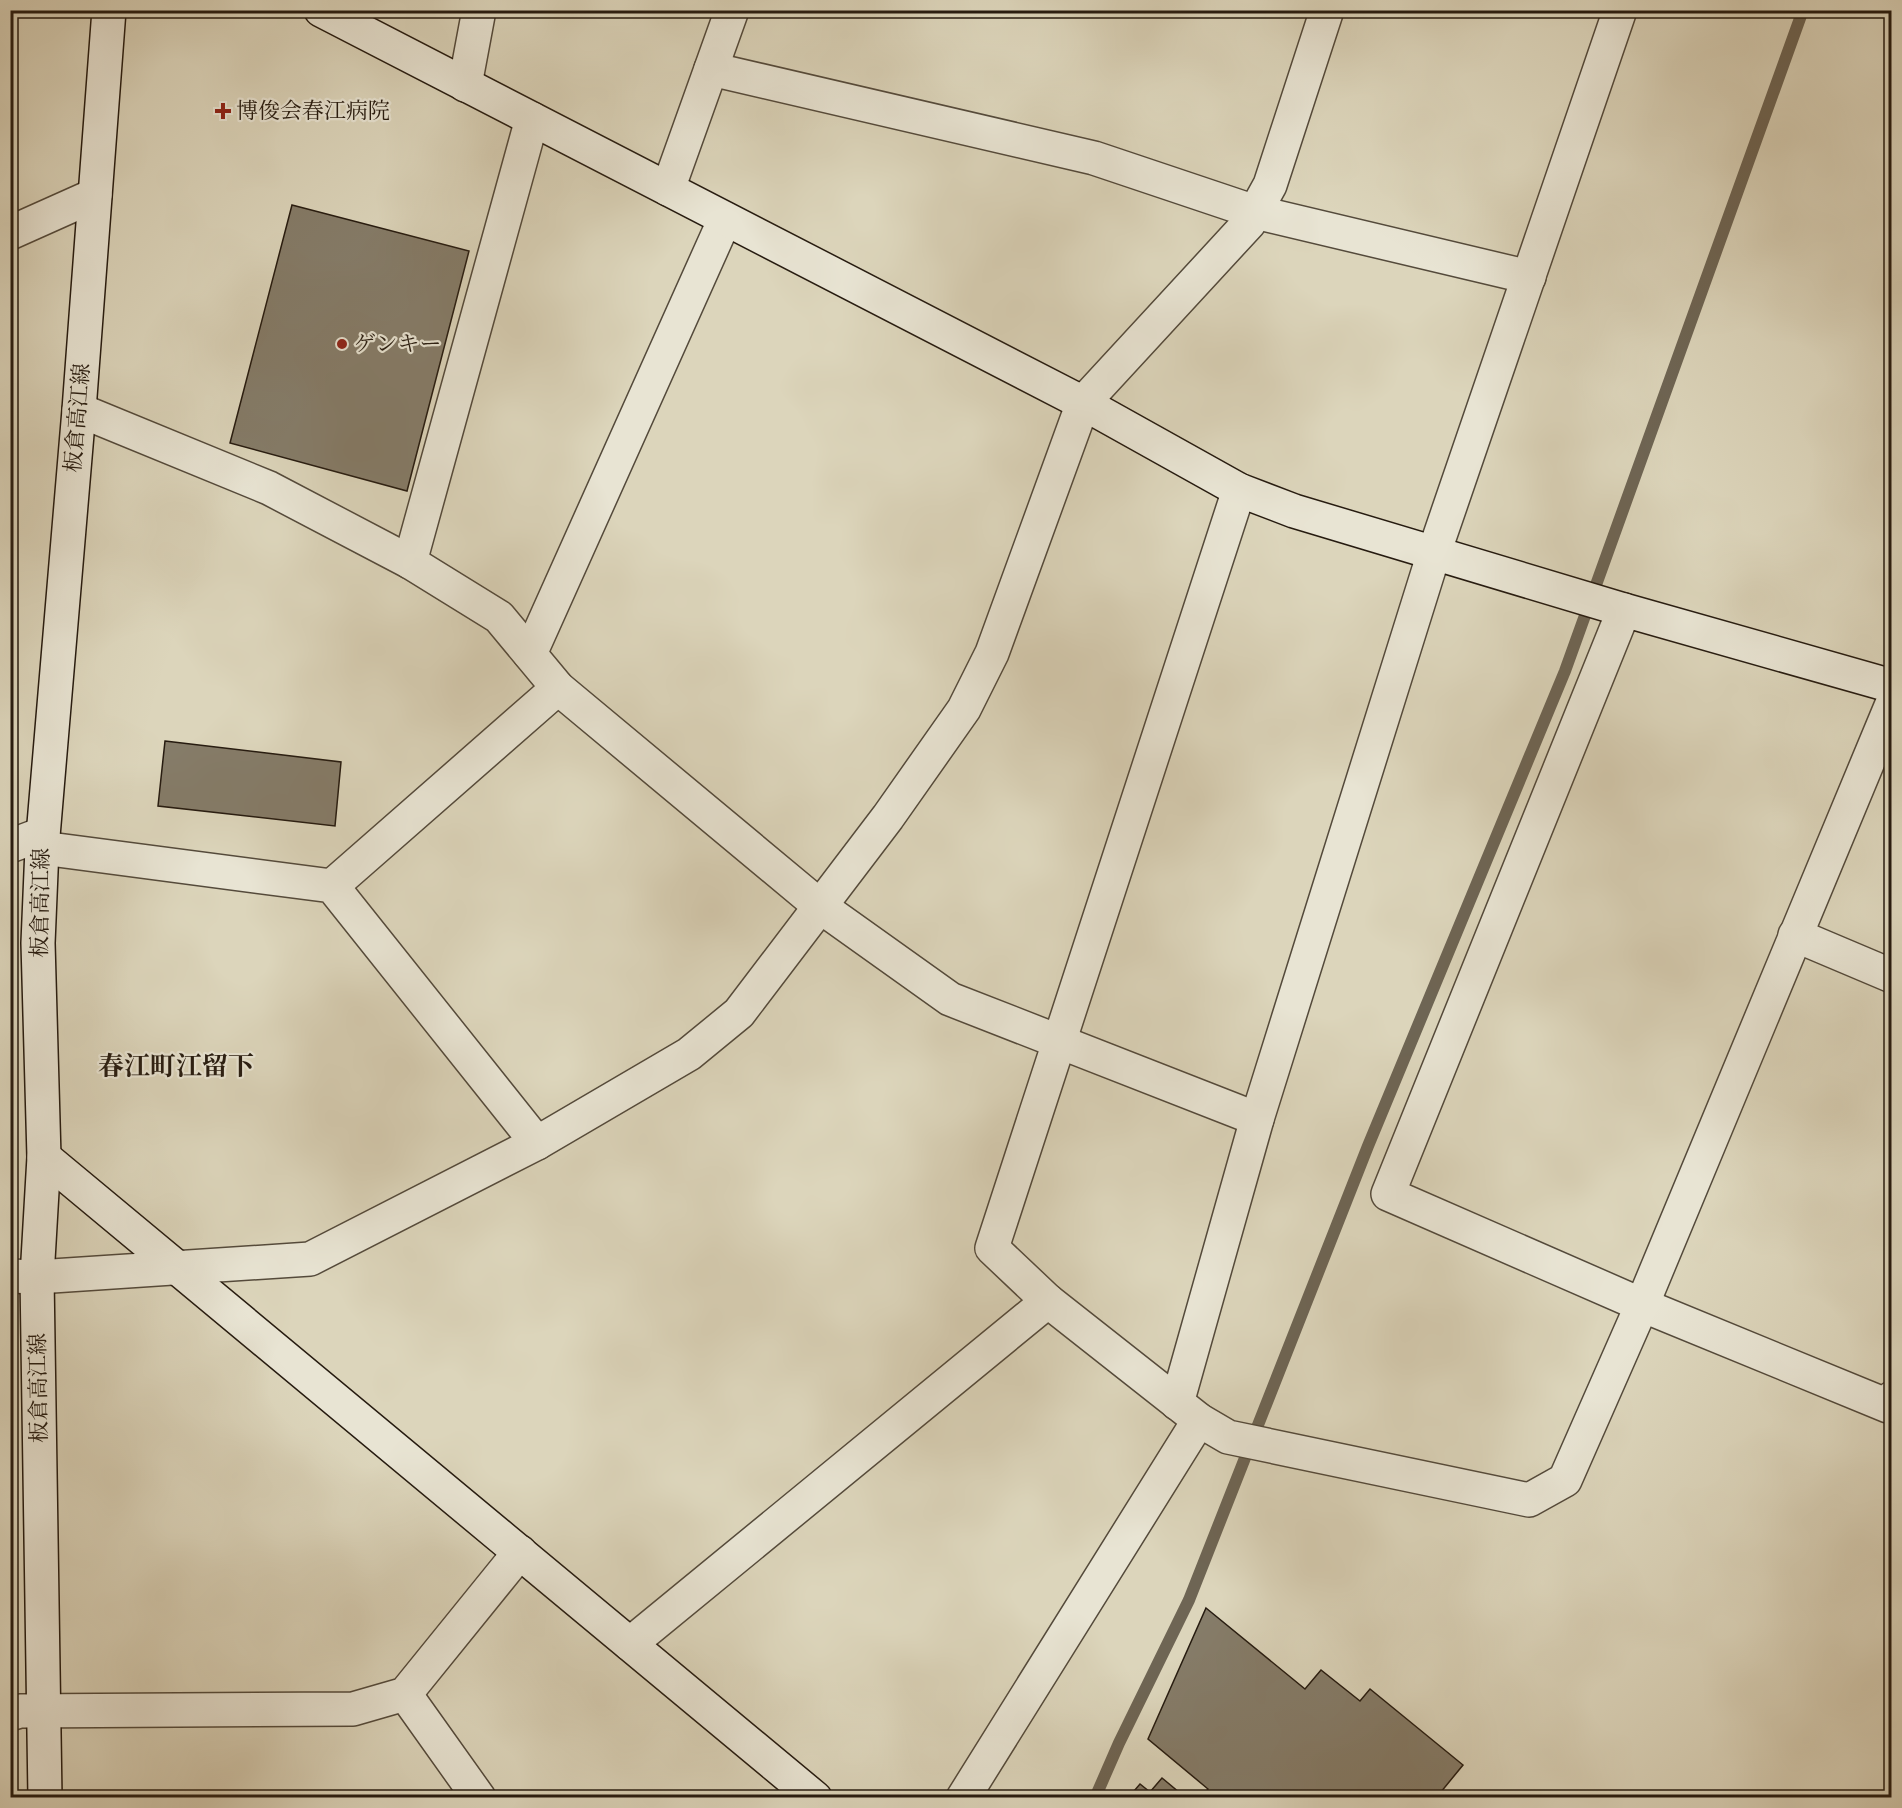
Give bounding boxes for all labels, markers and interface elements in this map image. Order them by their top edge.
place label: 博俊会春江病院 [236,98,390,125]
marker: 博俊会春江病院 [214,102,232,120]
place label: ゲンキー [354,331,442,358]
marker: ゲンキー [335,337,349,351]
street label: 板倉高江線 [60,362,96,474]
street label: 板倉高江線 [27,848,55,958]
district label: 春江町江留下 [98,1051,254,1084]
street label: 板倉高江線 [25,1333,53,1443]

